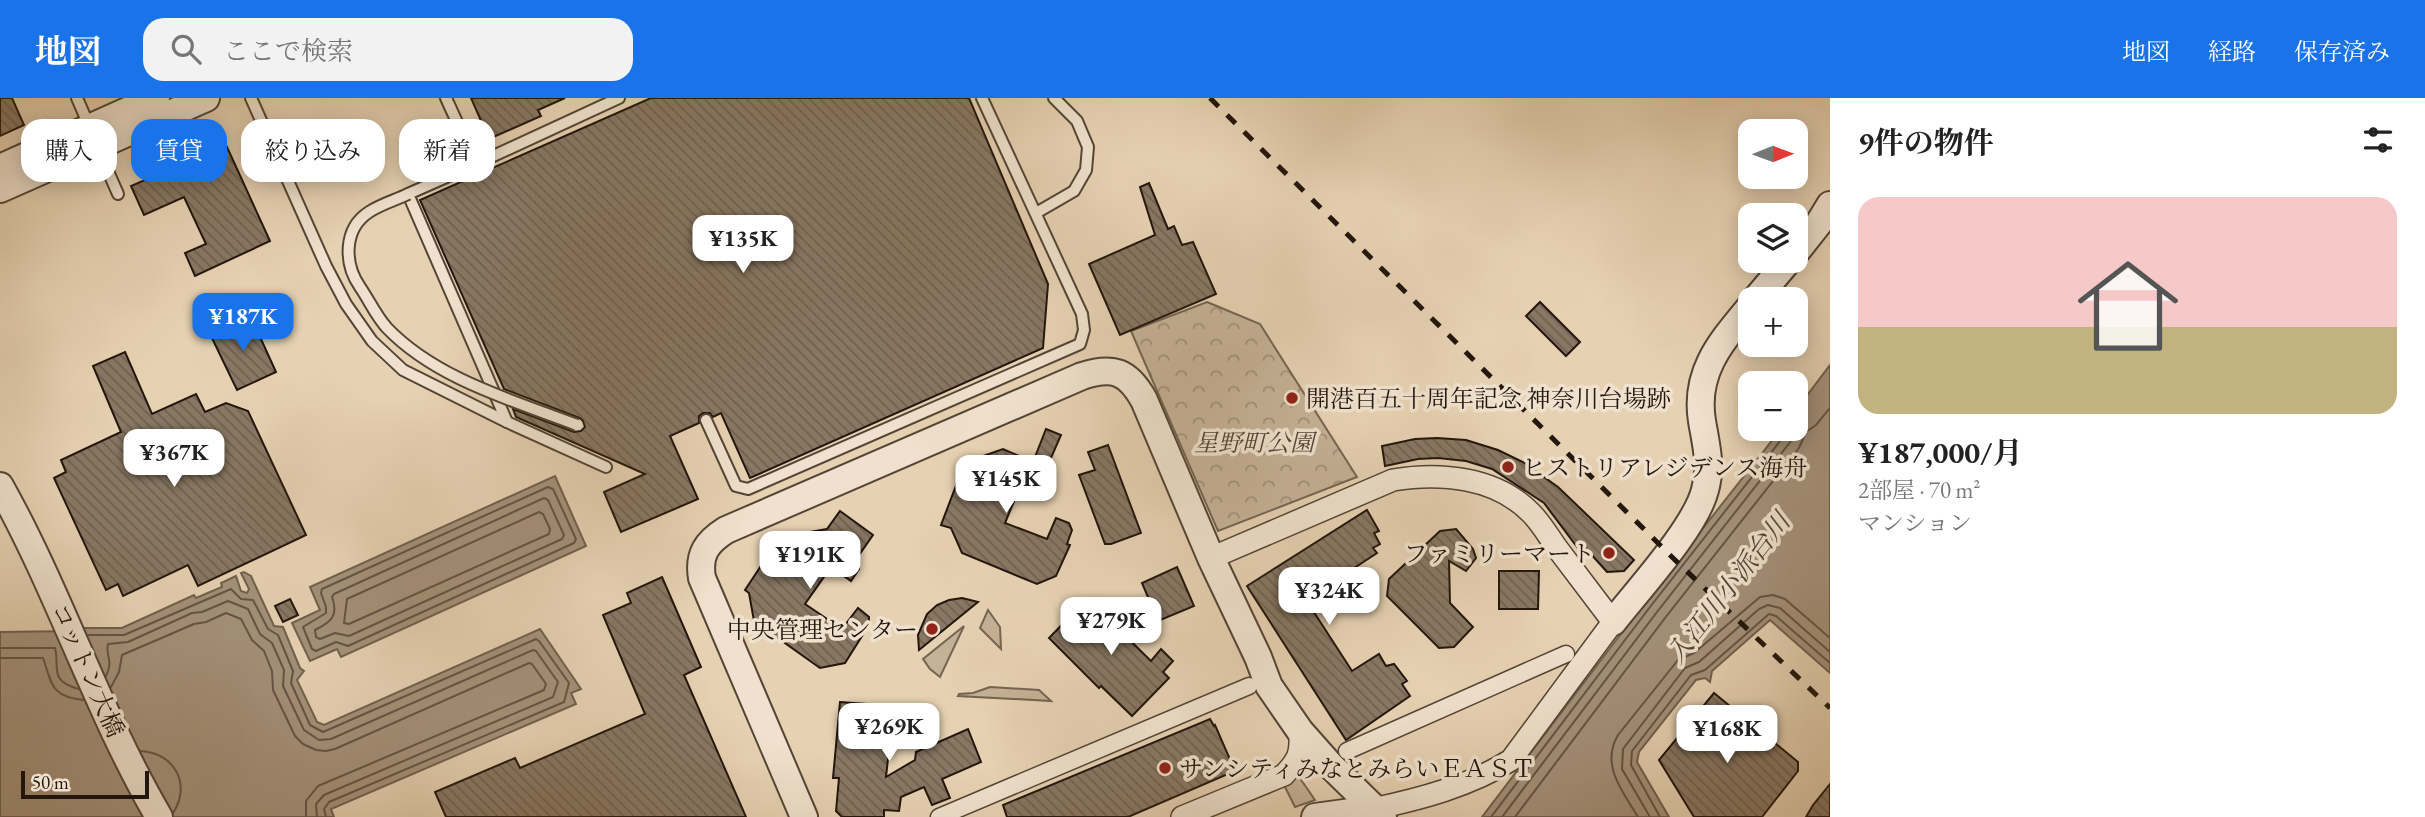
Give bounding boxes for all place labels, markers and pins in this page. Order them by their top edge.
pin: ¥135K [694,216,792,275]
pin: ¥187K [194,294,292,353]
place label: 開港百五十周年記念 神奈川台場跡 [1306,383,1671,414]
marker: 開港百五十周年記念 神奈川台場跡 [1284,390,1300,406]
pin: ¥367K [125,430,223,489]
place label: ヒストリアレジデンス海舟 [1522,452,1807,483]
pin: ¥145K [957,456,1055,515]
marker: ヒストリアレジデンス海舟 [1500,459,1516,475]
pin: ¥191K [761,532,859,591]
place label: ファミリーマート [1403,538,1595,569]
marker: ファミリーマート [1601,545,1617,561]
pin: ¥324K [1280,568,1378,627]
pin: ¥279K [1062,598,1160,657]
place label: 中央管理センター [727,614,918,645]
marker: 中央管理センター [924,621,940,637]
pin: ¥269K [840,704,938,763]
pin: ¥168K [1678,706,1776,765]
place label: サンシティみなとみらいＥＡＳＴ [1179,753,1535,784]
marker: サンシティみなとみらいＥＡＳＴ [1157,760,1173,776]

